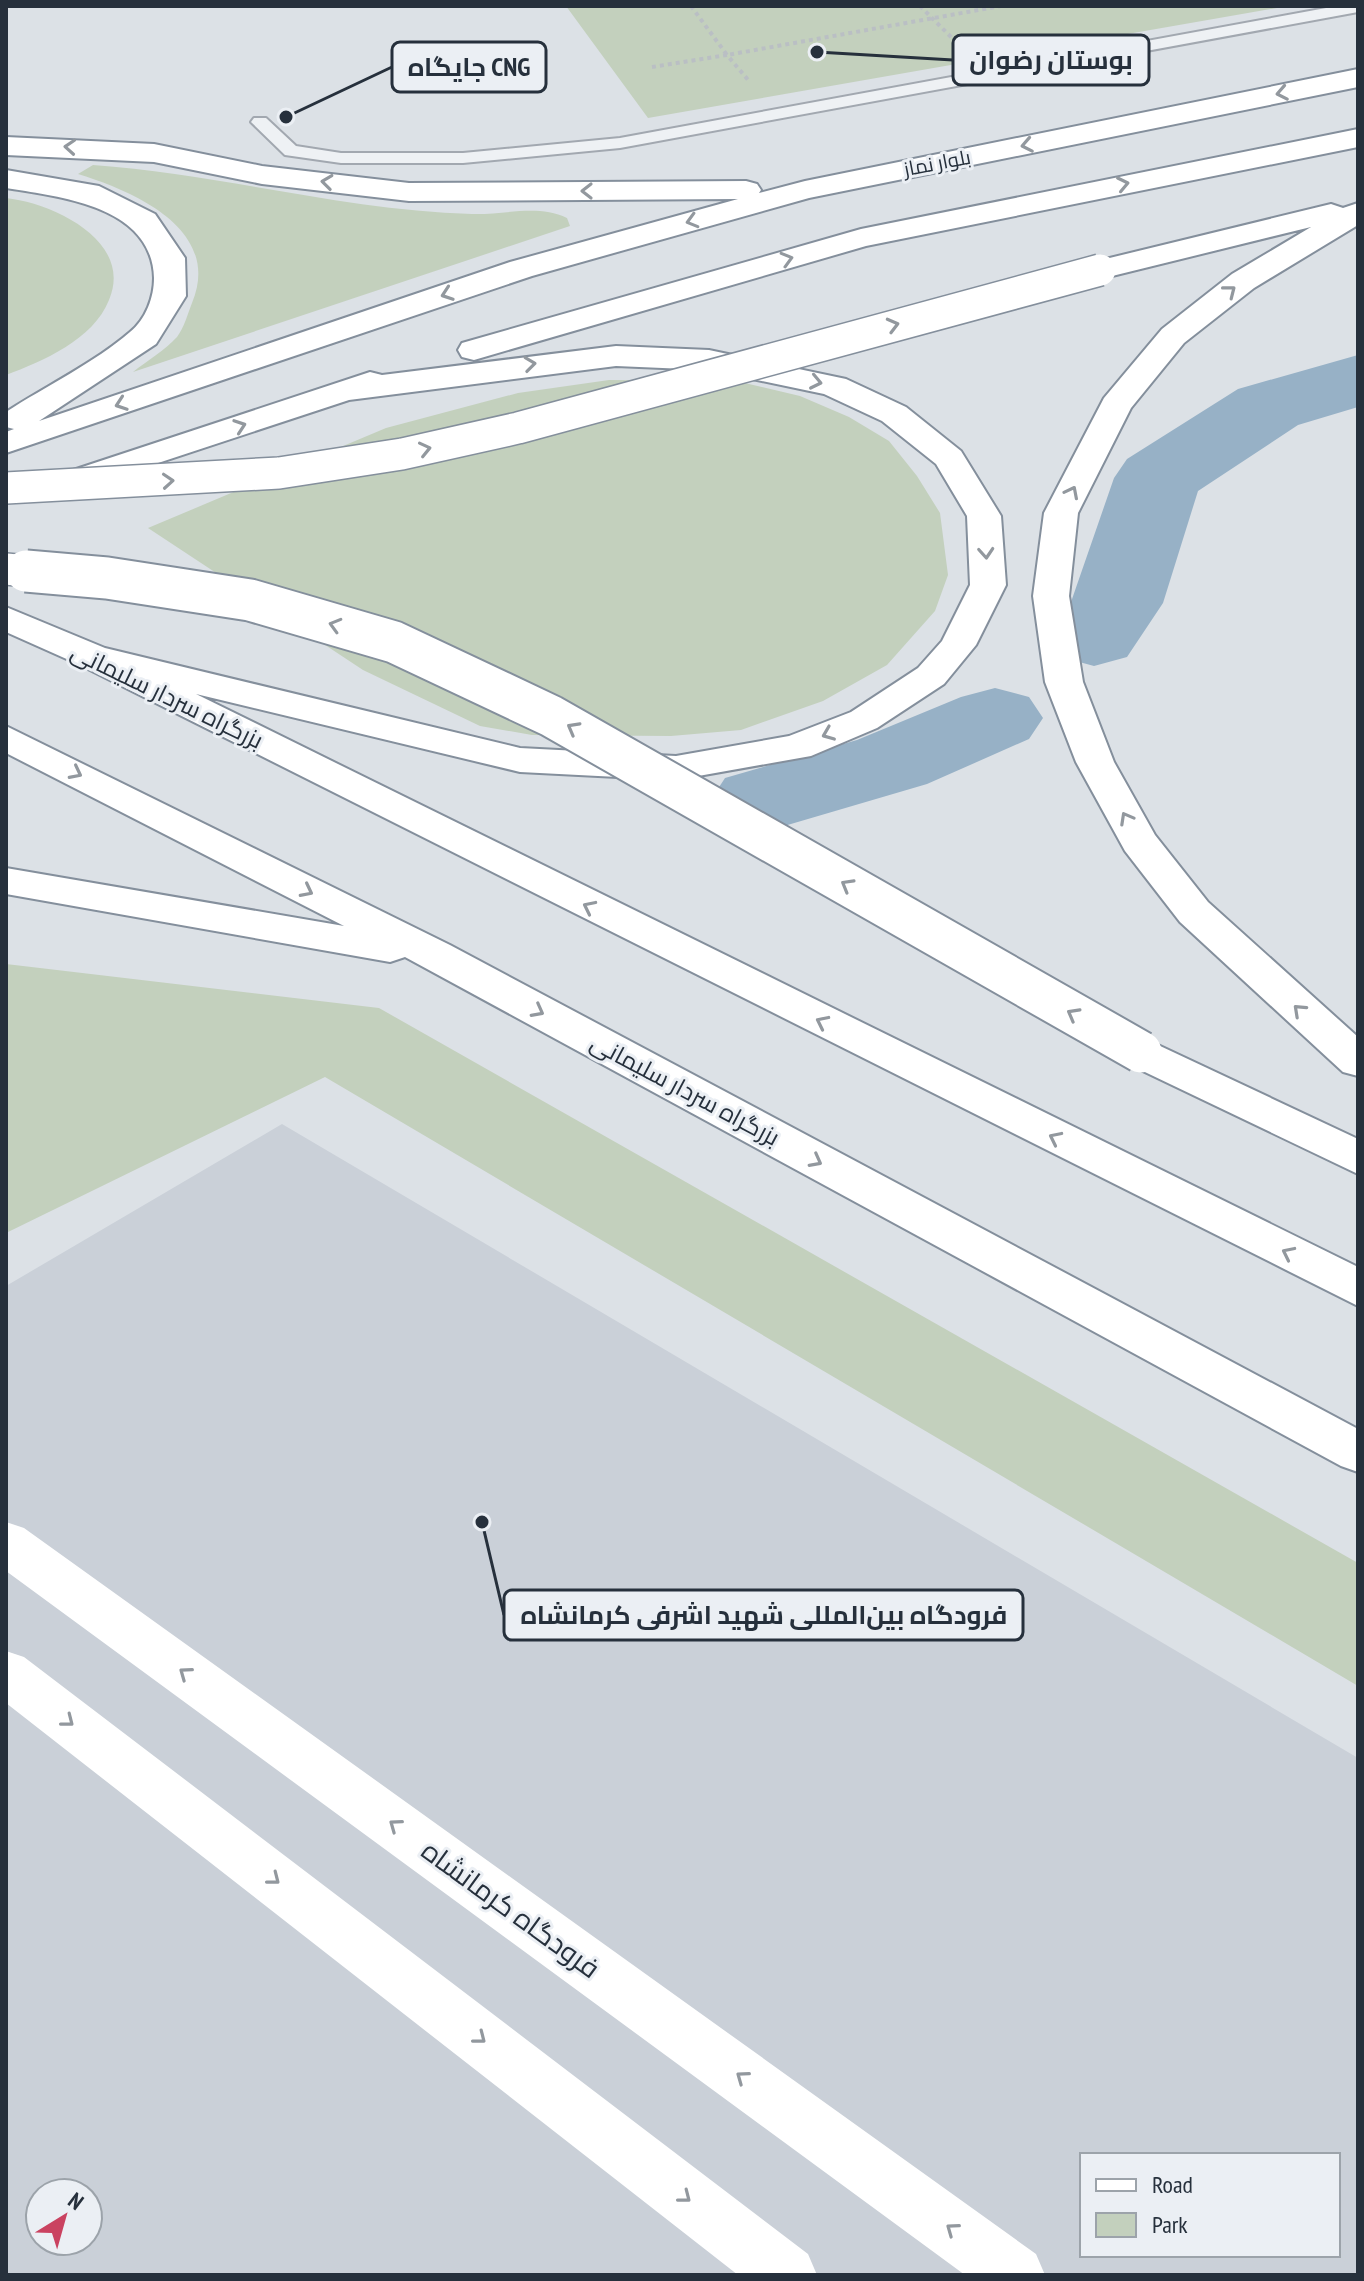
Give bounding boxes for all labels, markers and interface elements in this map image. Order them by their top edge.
callout: بوستان رضوان [953,35,1149,85]
callout: جایگاه CNG [392,42,546,92]
text: بوستان رضوان [969,43,1133,76]
text: جایگاه CNG [408,50,530,83]
one-way arrow [1275,84,1289,101]
one-way arrow [1020,136,1034,153]
one-way arrow [63,139,76,156]
street label: بلوار نماز [900,144,973,182]
one-way arrow [320,174,333,191]
one-way arrow [1116,177,1130,194]
one-way arrow [580,182,593,200]
one-way arrow [685,212,699,229]
one-way arrow [780,252,794,268]
one-way arrow [441,285,455,301]
one-way arrow [1221,286,1236,300]
one-way arrow [886,318,900,335]
one-way arrow [523,356,537,373]
one-way arrow [808,373,822,390]
one-way arrow [115,395,129,411]
one-way arrow [232,419,246,435]
one-way arrow [418,441,432,458]
one-way arrow [162,473,175,490]
one-way arrow [1062,485,1078,500]
one-way arrow [977,547,994,560]
one-way arrow [328,618,342,634]
street label: بزرگراه سردار سلیمانی [66,636,268,756]
one-way arrow [567,722,581,738]
one-way arrow [822,725,836,741]
one-way arrow [67,763,82,779]
one-way arrow [1120,812,1135,826]
one-way arrow [841,879,856,895]
one-way arrow [299,881,314,896]
one-way arrow [583,901,598,917]
one-way arrow [529,1001,544,1017]
one-way arrow [1294,1005,1309,1019]
one-way arrow [1067,1008,1082,1024]
one-way arrow [816,1017,831,1032]
street label: بزرگراه سردار سلیمانی [585,1027,785,1153]
one-way arrow [1049,1132,1064,1148]
one-way arrow [808,1151,822,1166]
one-way arrow [1282,1247,1297,1263]
callout: فرودگاه بین‌المللی شهید اشرفی کرمانشاه [504,1590,1023,1640]
text: فرودگاه بین‌المللی شهید اشرفی کرمانشاه [521,1598,1007,1631]
one-way arrow [179,1668,193,1682]
one-way arrow [59,1711,74,1725]
one-way arrow [390,1821,404,1835]
street label: فرودگاه کرمانشاه [415,1831,608,1986]
one-way arrow [265,1870,280,1884]
one-way arrow [471,2029,485,2043]
one-way arrow [736,2072,750,2086]
legend [1080,2153,1340,2257]
text: Road [1152,2169,1193,2200]
north arrow [24,2177,104,2257]
text: N [63,2186,89,2216]
one-way arrow [677,2187,691,2201]
text: Park [1152,2209,1188,2240]
one-way arrow [947,2224,961,2239]

